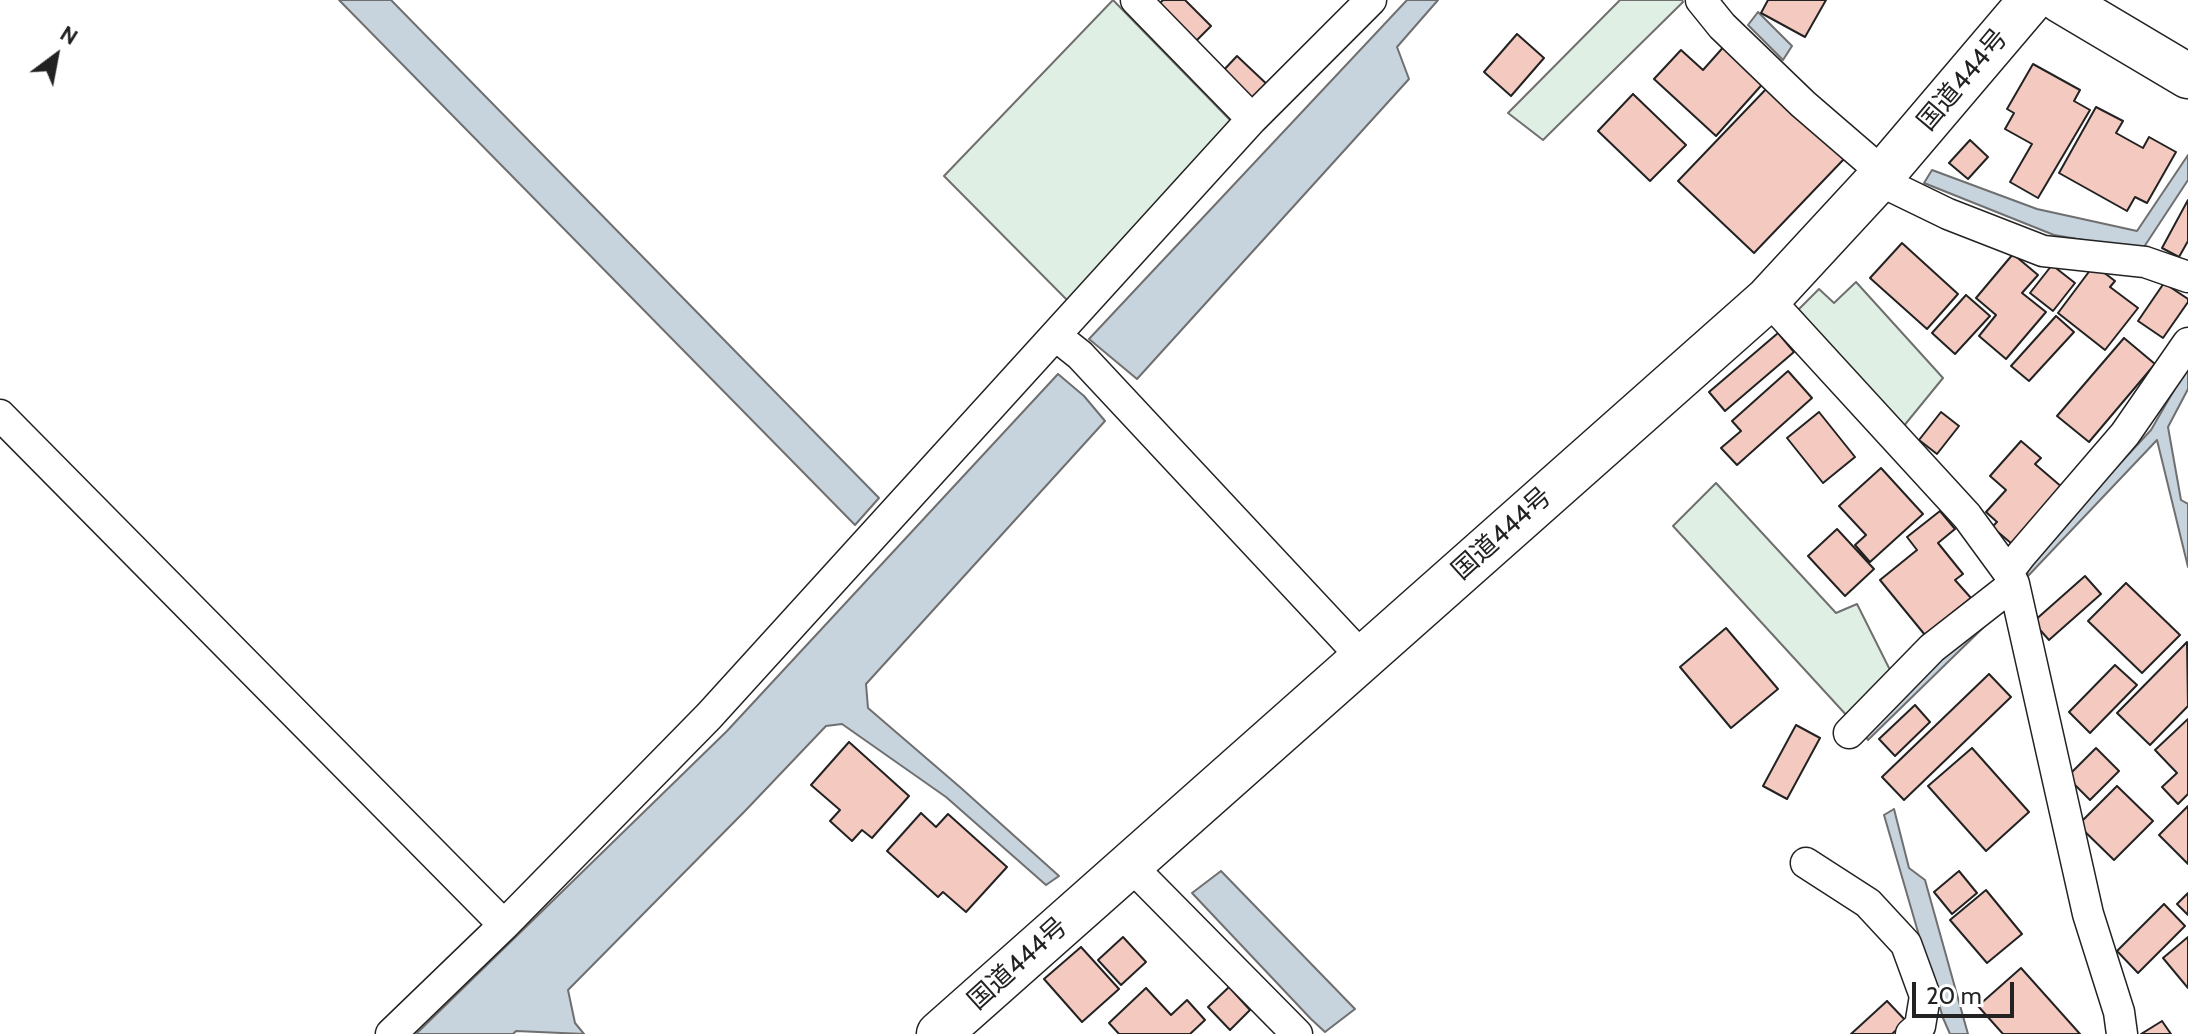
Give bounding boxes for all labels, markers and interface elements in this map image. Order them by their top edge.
north arrow [16,16,96,96]
text: N [55,20,83,51]
street label: 国道444号 [1911,23,2015,137]
street label: 国道444号 [1446,481,1558,587]
street label: 国道444号 [962,911,1074,1017]
scale bar [1916,966,2018,1016]
text: 20 m [1926,981,1982,1010]

